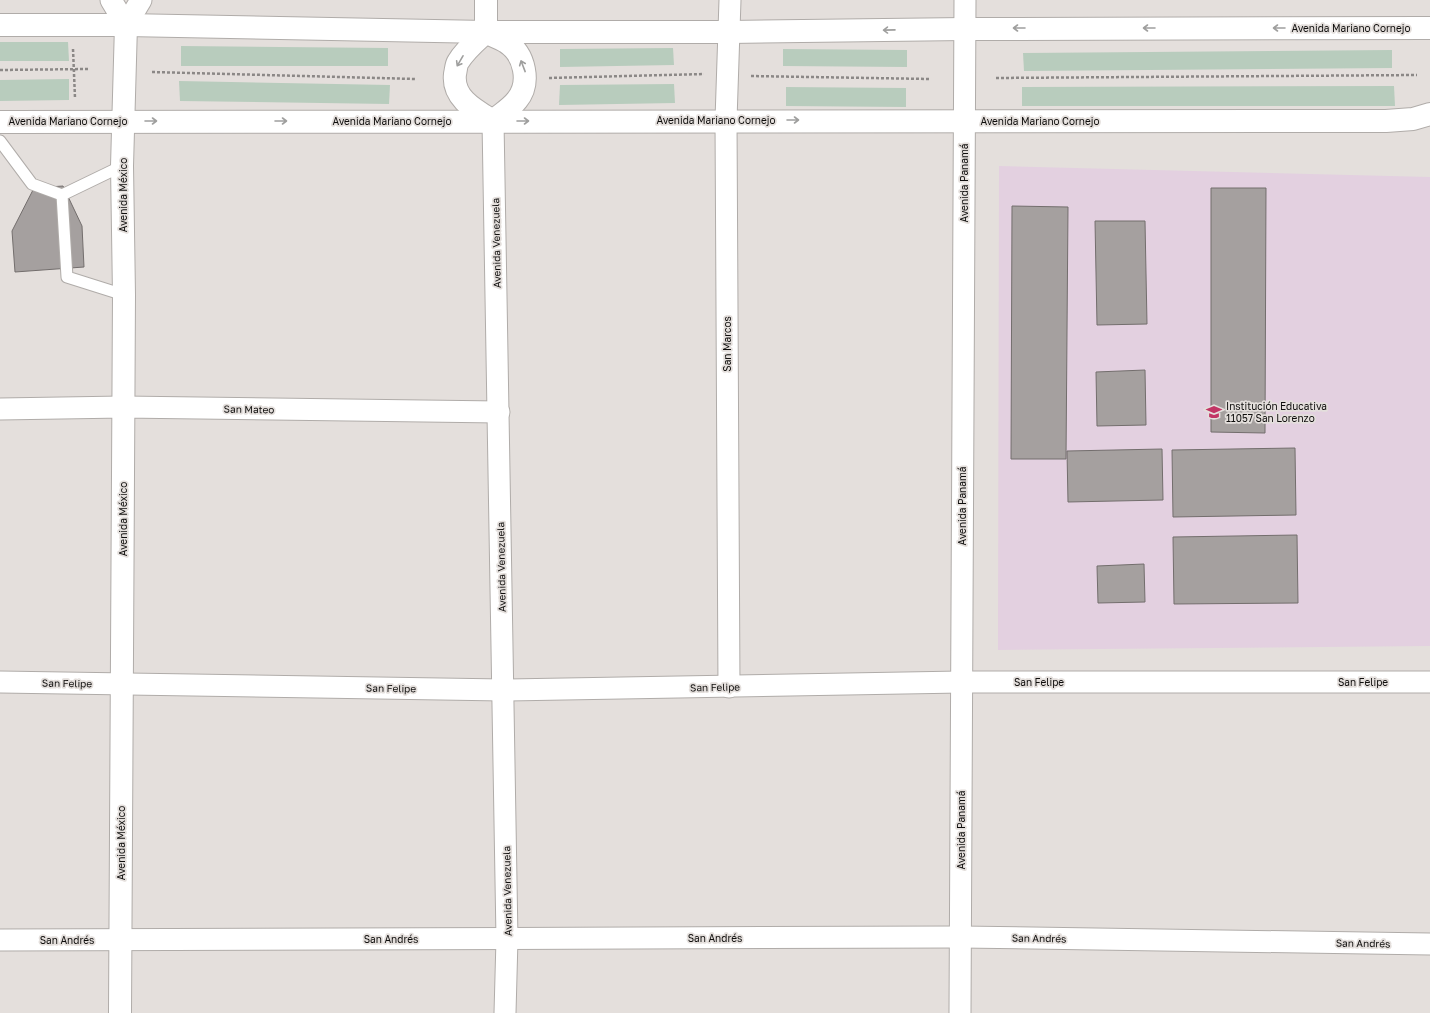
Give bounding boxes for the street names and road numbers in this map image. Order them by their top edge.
street label: Avenida Mariano Cornejo [1292,22,1410,34]
street label: Avenida Mariano Cornejo [657,114,775,126]
street label: Avenida Mariano Cornejo [9,115,127,127]
street label: Avenida Mariano Cornejo [333,115,451,127]
street label: Avenida Mariano Cornejo [981,115,1099,127]
street label: Avenida Panamá [958,144,970,222]
street label: Avenida México [117,158,129,232]
street label: Avenida Venezuela [489,198,503,288]
street label: San Marcos [721,316,733,372]
street label: San Mateo [224,403,274,415]
street label: Avenida Panamá [956,467,968,545]
street label: Avenida México [117,482,129,556]
street label: Avenida Venezuela [494,522,508,612]
street label: San Felipe [1014,676,1064,688]
street label: San Felipe [1338,676,1388,688]
street label: San Felipe [42,677,92,689]
street label: San Felipe [690,681,740,693]
street label: San Felipe [366,682,416,694]
street label: Avenida Panamá [955,791,967,869]
street label: Avenida México [115,806,127,880]
street label: Avenida Venezuela [500,846,514,936]
street label: San Andrés [688,932,742,944]
street label: San Andrés [1012,932,1066,944]
street label: San Andrés [364,933,418,945]
street label: San Andrés [40,934,94,946]
street label: San Andrés [1336,937,1390,949]

